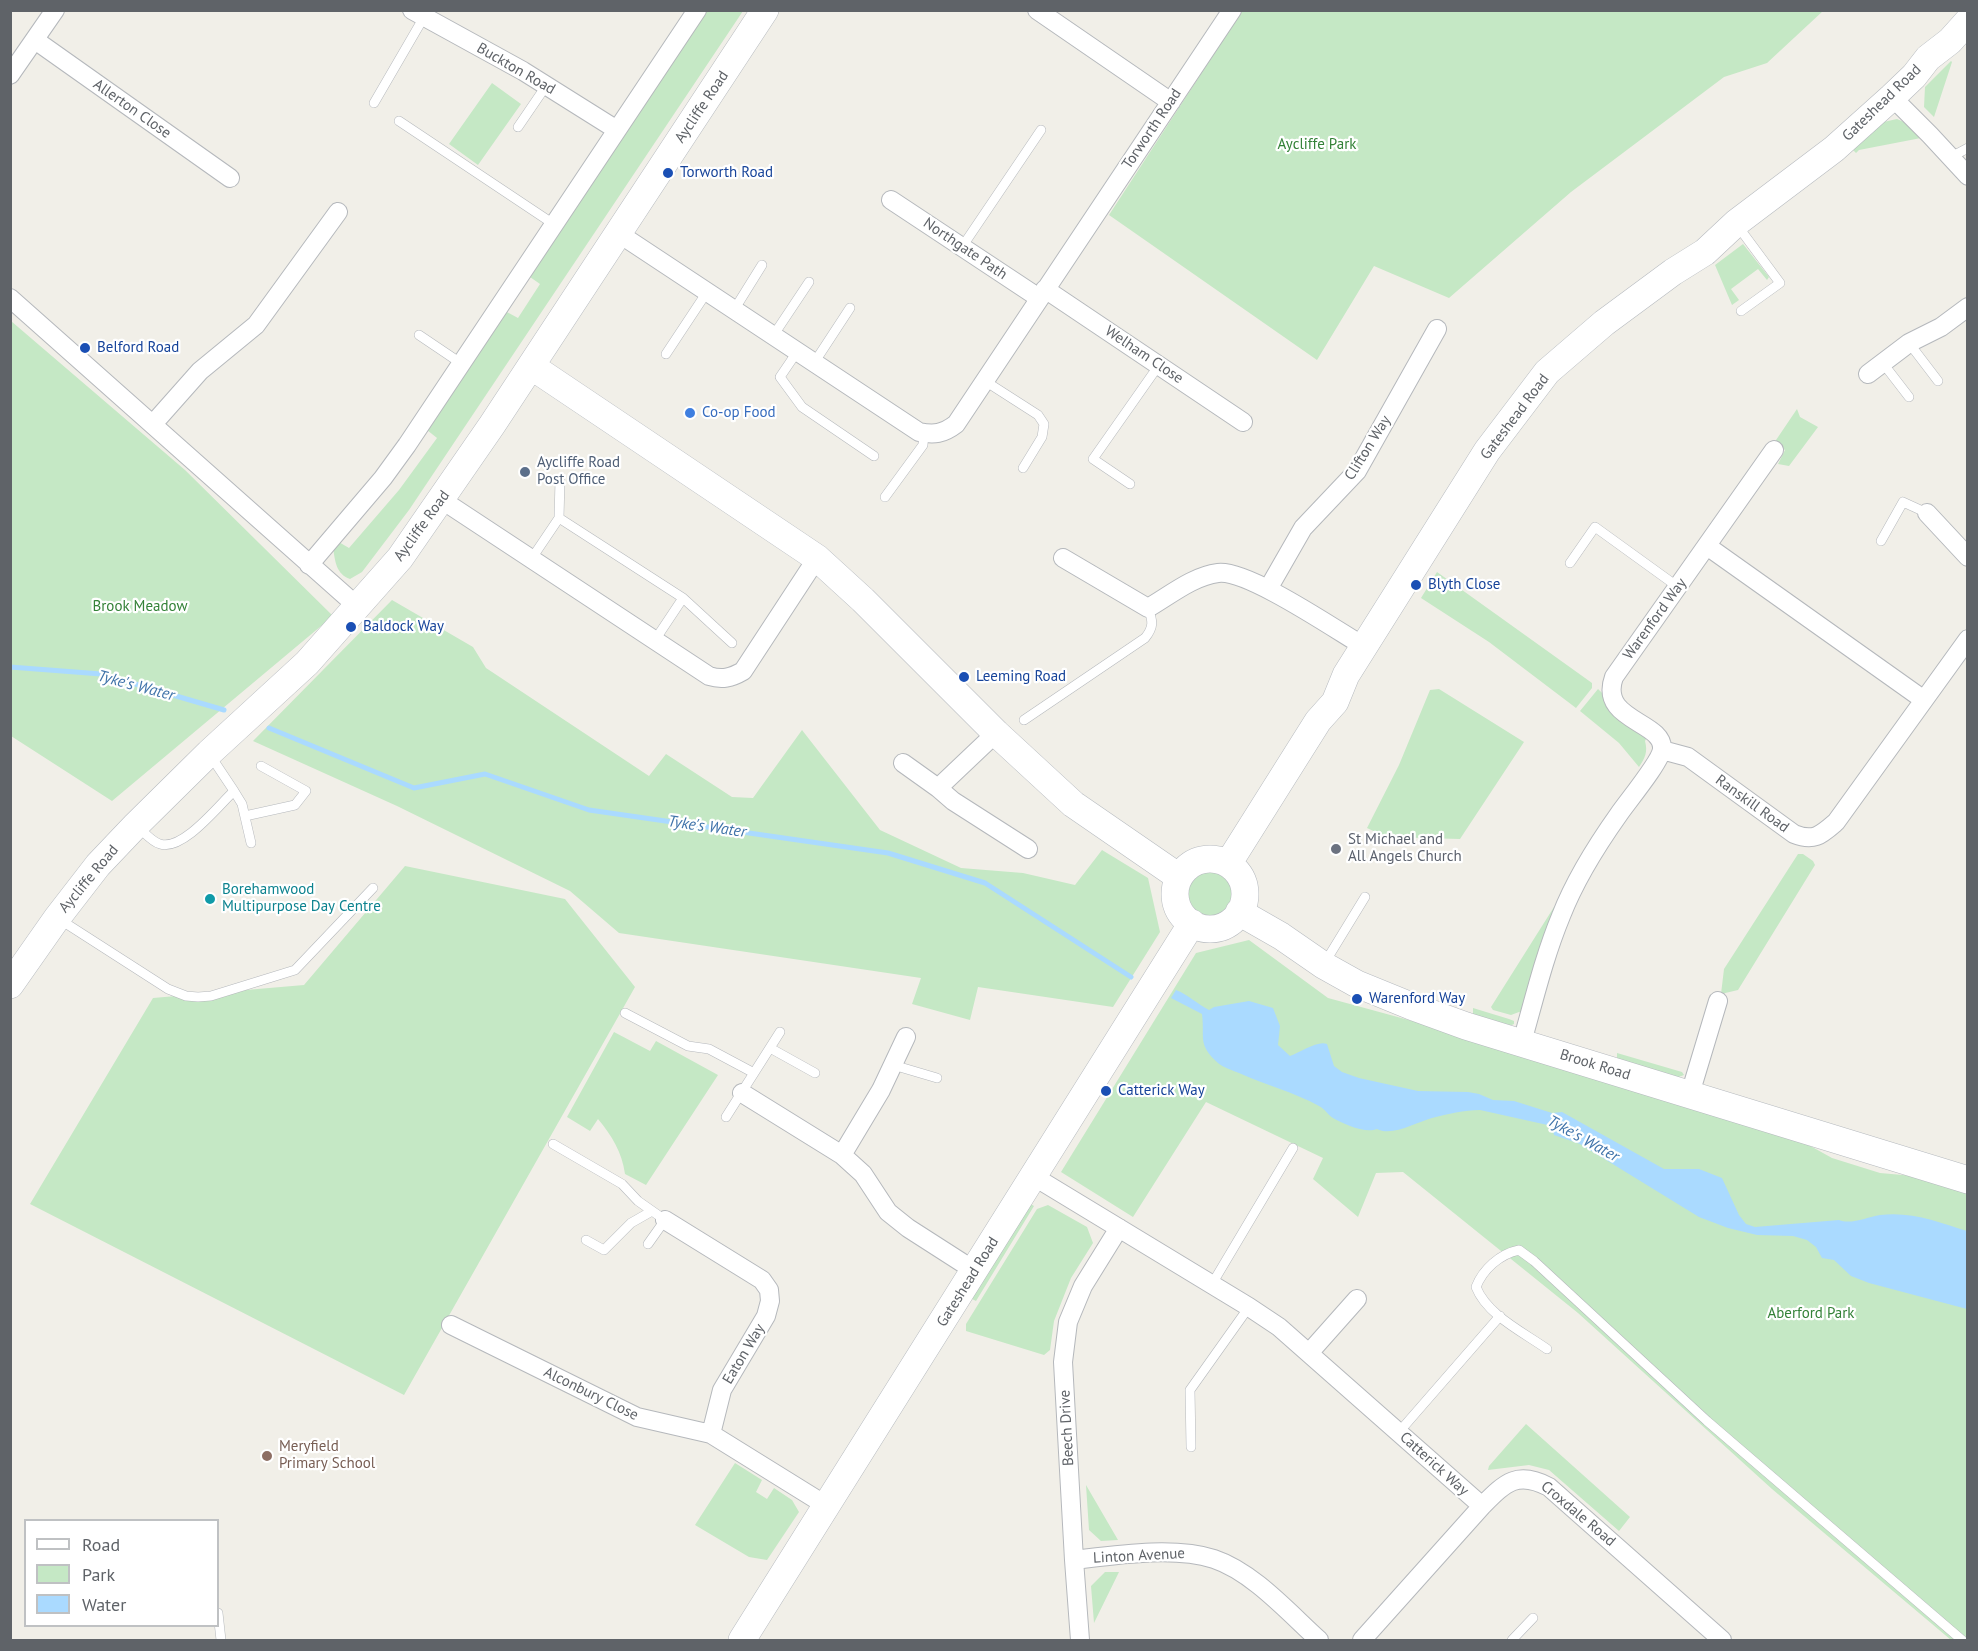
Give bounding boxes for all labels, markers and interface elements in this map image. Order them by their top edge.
street label: Buckton Road [474,39,558,99]
street label: Gateshead Road [1839,61,1925,145]
street label: Aycliffe Road [671,68,733,146]
street label: Allerton Close [90,76,174,142]
street label: Torworth Road [1119,85,1185,173]
park label: Aycliffe Park [1278,136,1356,154]
place label: Torworth Road [680,164,773,182]
marker: Torworth Road [661,166,675,180]
street label: Northgate Path [920,214,1010,284]
street label: Welham Close [1101,322,1187,388]
place label: Belford Road [97,339,179,357]
marker: Belford Road [78,341,92,355]
street label: Gateshead Road [1477,371,1553,463]
place label: Co-op Food [702,404,776,422]
marker: Co-op Food [683,406,697,420]
street label: Clifton Way [1341,412,1395,484]
place label: Aycliffe Road Post Office [537,454,620,489]
marker: Aycliffe Road Post Office [518,465,532,479]
street label: Aycliffe Road [390,487,454,565]
street label: Warenford Way [1619,575,1691,663]
place label: Blyth Close [1428,576,1500,594]
marker: Blyth Close [1409,578,1423,592]
park label: Brook Meadow [92,598,188,616]
place label: Baldock Way [363,618,444,636]
marker: Baldock Way [344,620,358,634]
water label: Tyke's Water [95,667,177,705]
place label: Leeming Road [976,668,1066,686]
marker: Leeming Road [957,670,971,684]
street label: Ranskill Road [1712,771,1792,837]
water label: Tyke's Water [667,812,747,842]
place label: St Michael and All Angels Church [1348,831,1462,866]
street label: Aycliffe Road [55,841,123,917]
marker: St Michael and All Angels Church [1329,842,1343,856]
place label: Borehamwood Multipurpose Day Centre [222,881,381,916]
marker: Borehamwood Multipurpose Day Centre [203,892,217,906]
place label: Warenford Way [1369,990,1465,1008]
marker: Warenford Way [1350,992,1364,1006]
street label: Brook Road [1558,1046,1632,1084]
place label: Catterick Way [1118,1082,1205,1100]
marker: Catterick Way [1099,1084,1113,1098]
water label: Tyke's Water [1544,1111,1622,1167]
street label: Gateshead Road [933,1234,1003,1330]
park label: Aberford Park [1767,1305,1855,1323]
street label: Eaton Way [719,1321,769,1387]
street label: Alconbury Close [541,1363,641,1425]
street label: Beech Drive [1056,1389,1078,1467]
street label: Catterick Way [1396,1428,1472,1500]
place label: Meryfield Primary School [279,1438,375,1473]
marker: Meryfield Primary School [260,1449,274,1463]
street label: Croxdale Road [1537,1478,1619,1550]
legend [24,1519,219,1627]
text: Road [82,1533,120,1556]
street label: Linton Avenue [1093,1545,1185,1567]
text: Park [82,1563,115,1586]
text: Water [82,1593,126,1616]

